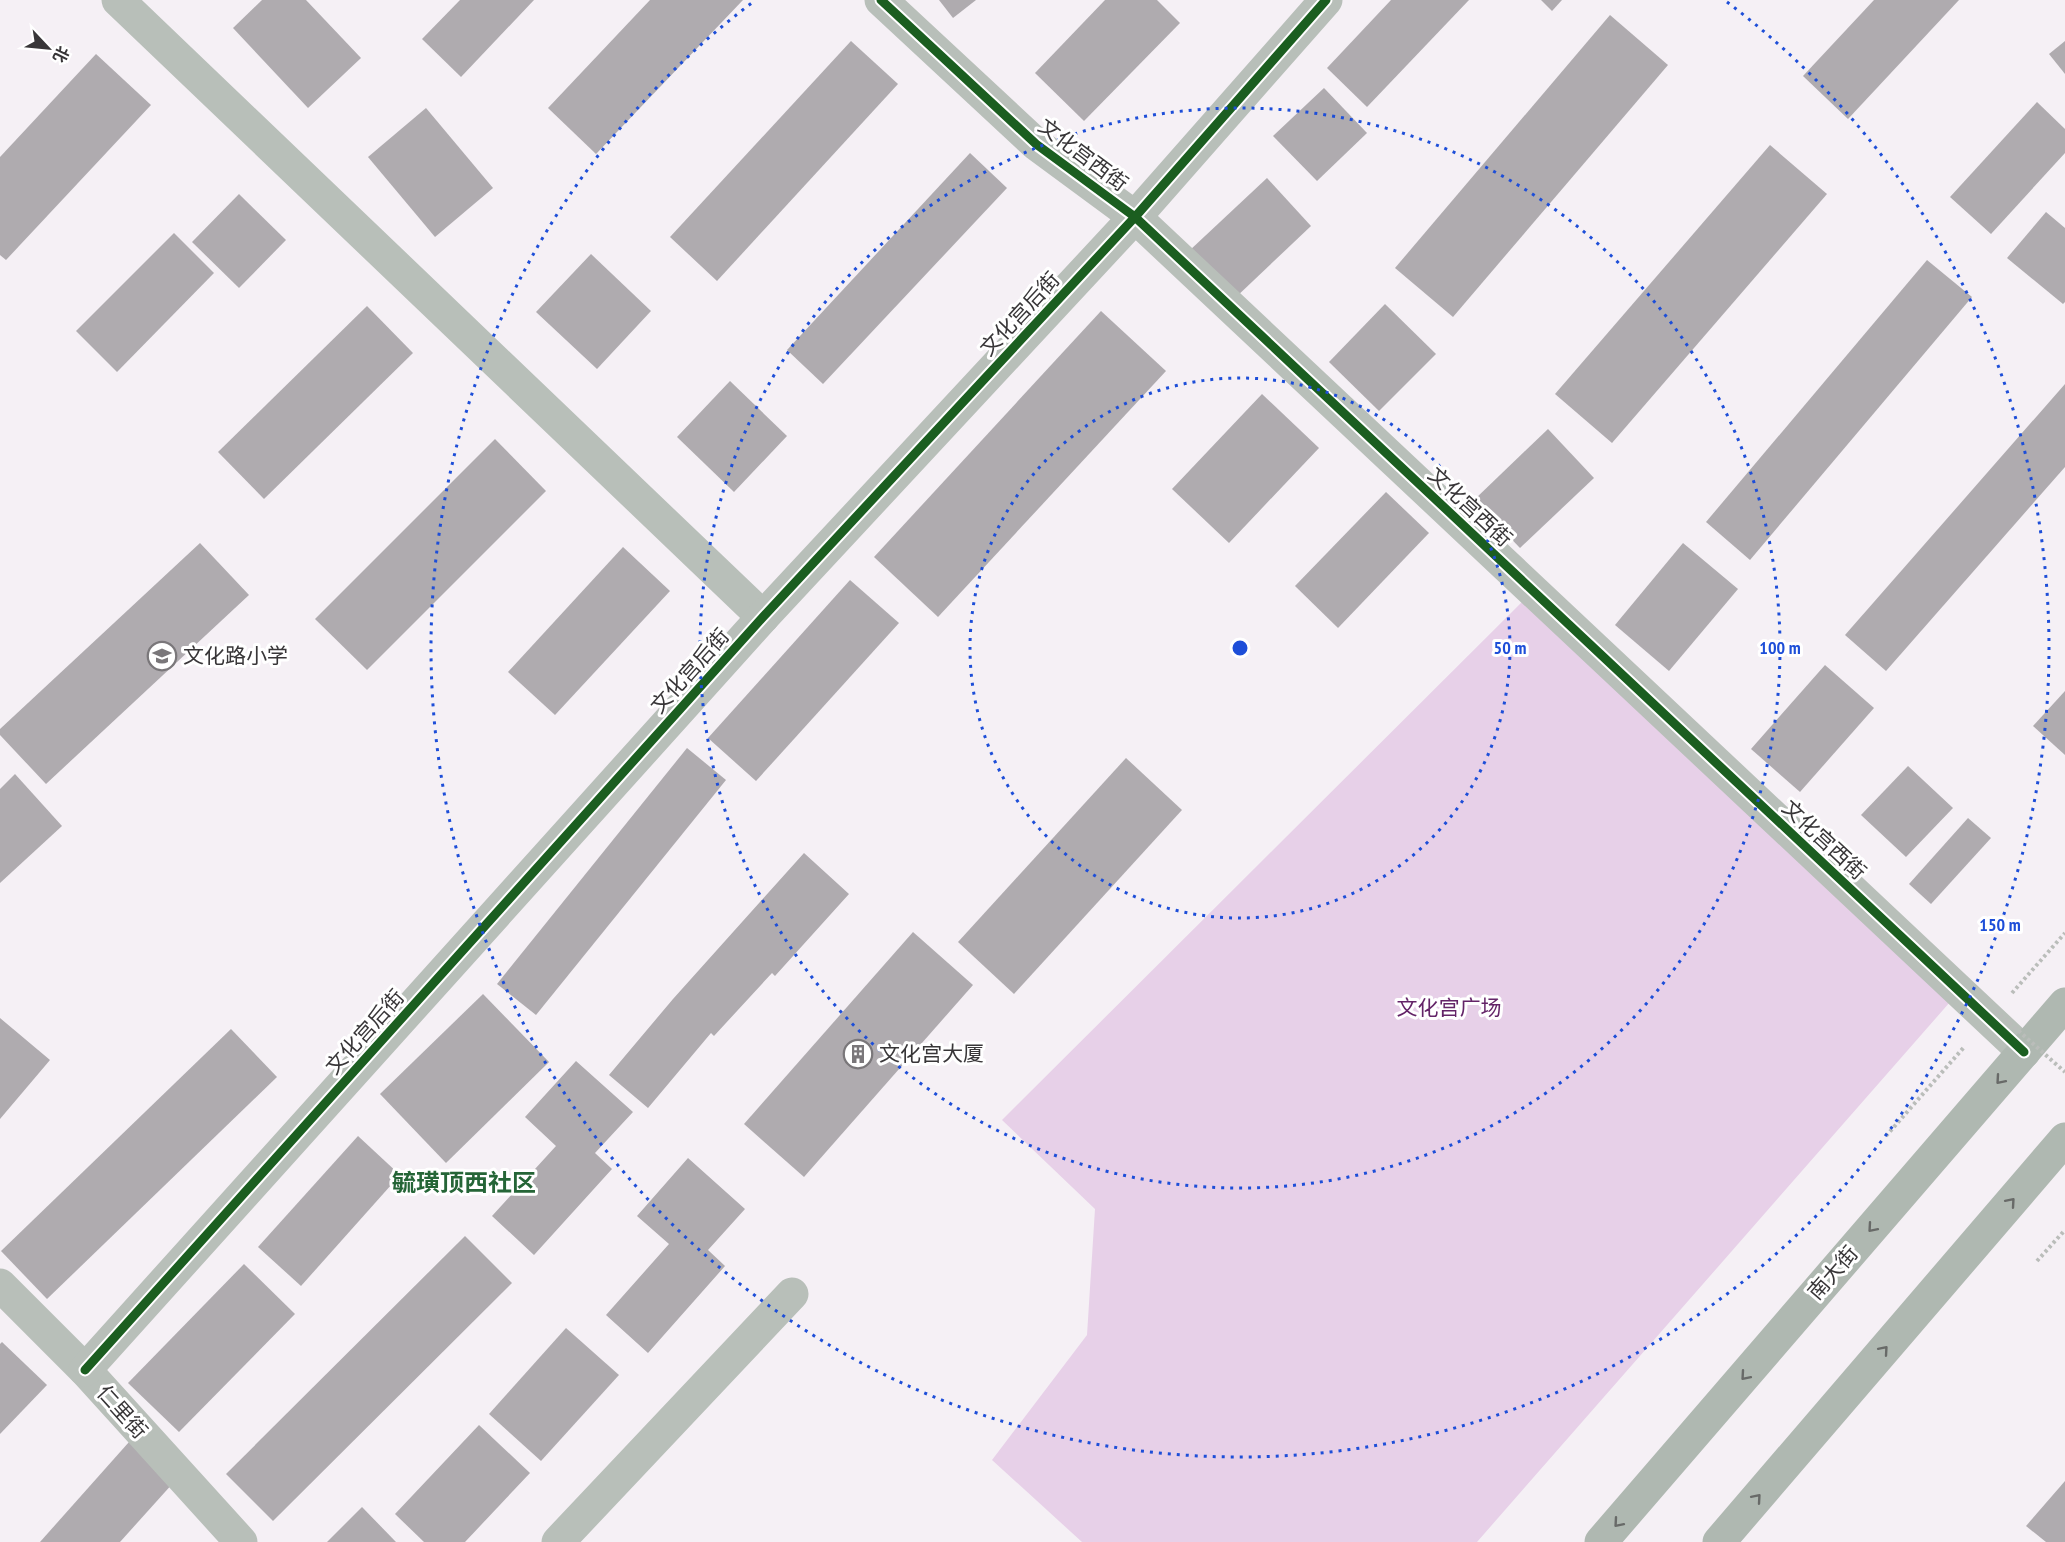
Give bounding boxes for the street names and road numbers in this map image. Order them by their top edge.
street label: 文化宫西街 [1033,112,1133,197]
street label: 文化宫后街 [974,266,1065,361]
street label: 文化宫西街 [1423,461,1518,552]
street label: 文化宫后街 [644,623,735,719]
street label: 文化宫西街 [1777,794,1872,885]
street label: 文化宫后街 [319,984,410,1080]
street label: 南大街 [1802,1240,1863,1305]
street label: 仁里街 [91,1379,153,1444]

